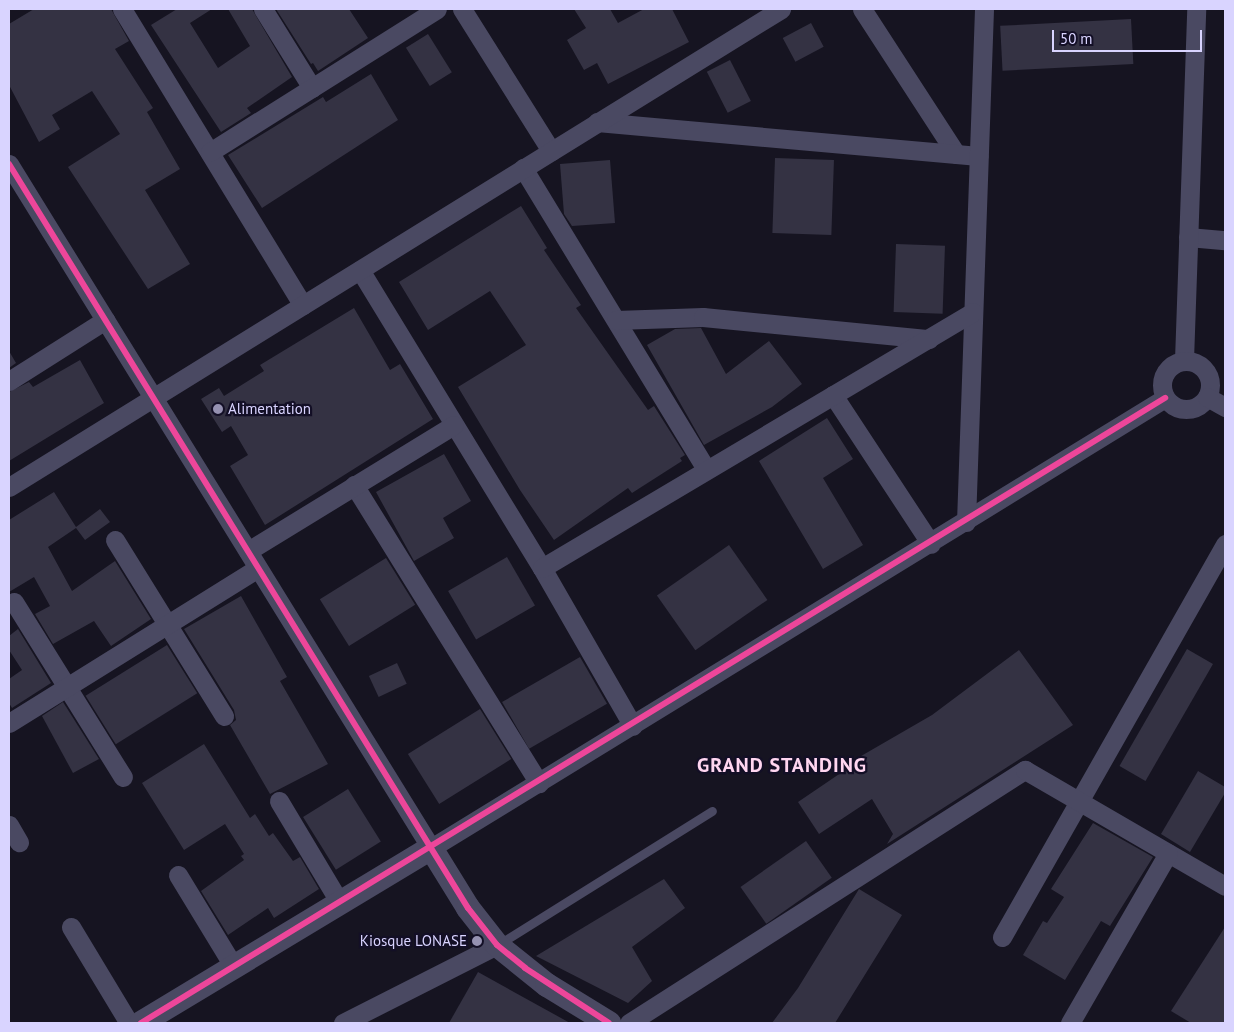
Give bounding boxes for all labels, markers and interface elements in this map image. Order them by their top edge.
scale bar [1054,20,1204,52]
text: 50 m [1060,29,1093,48]
place label: Alimentation [228,400,311,418]
marker: Alimentation [212,403,224,415]
district label: GRAND STANDING [695,753,869,777]
place label: Kiosque LONASE [360,932,467,950]
marker: Kiosque LONASE [471,935,483,947]

